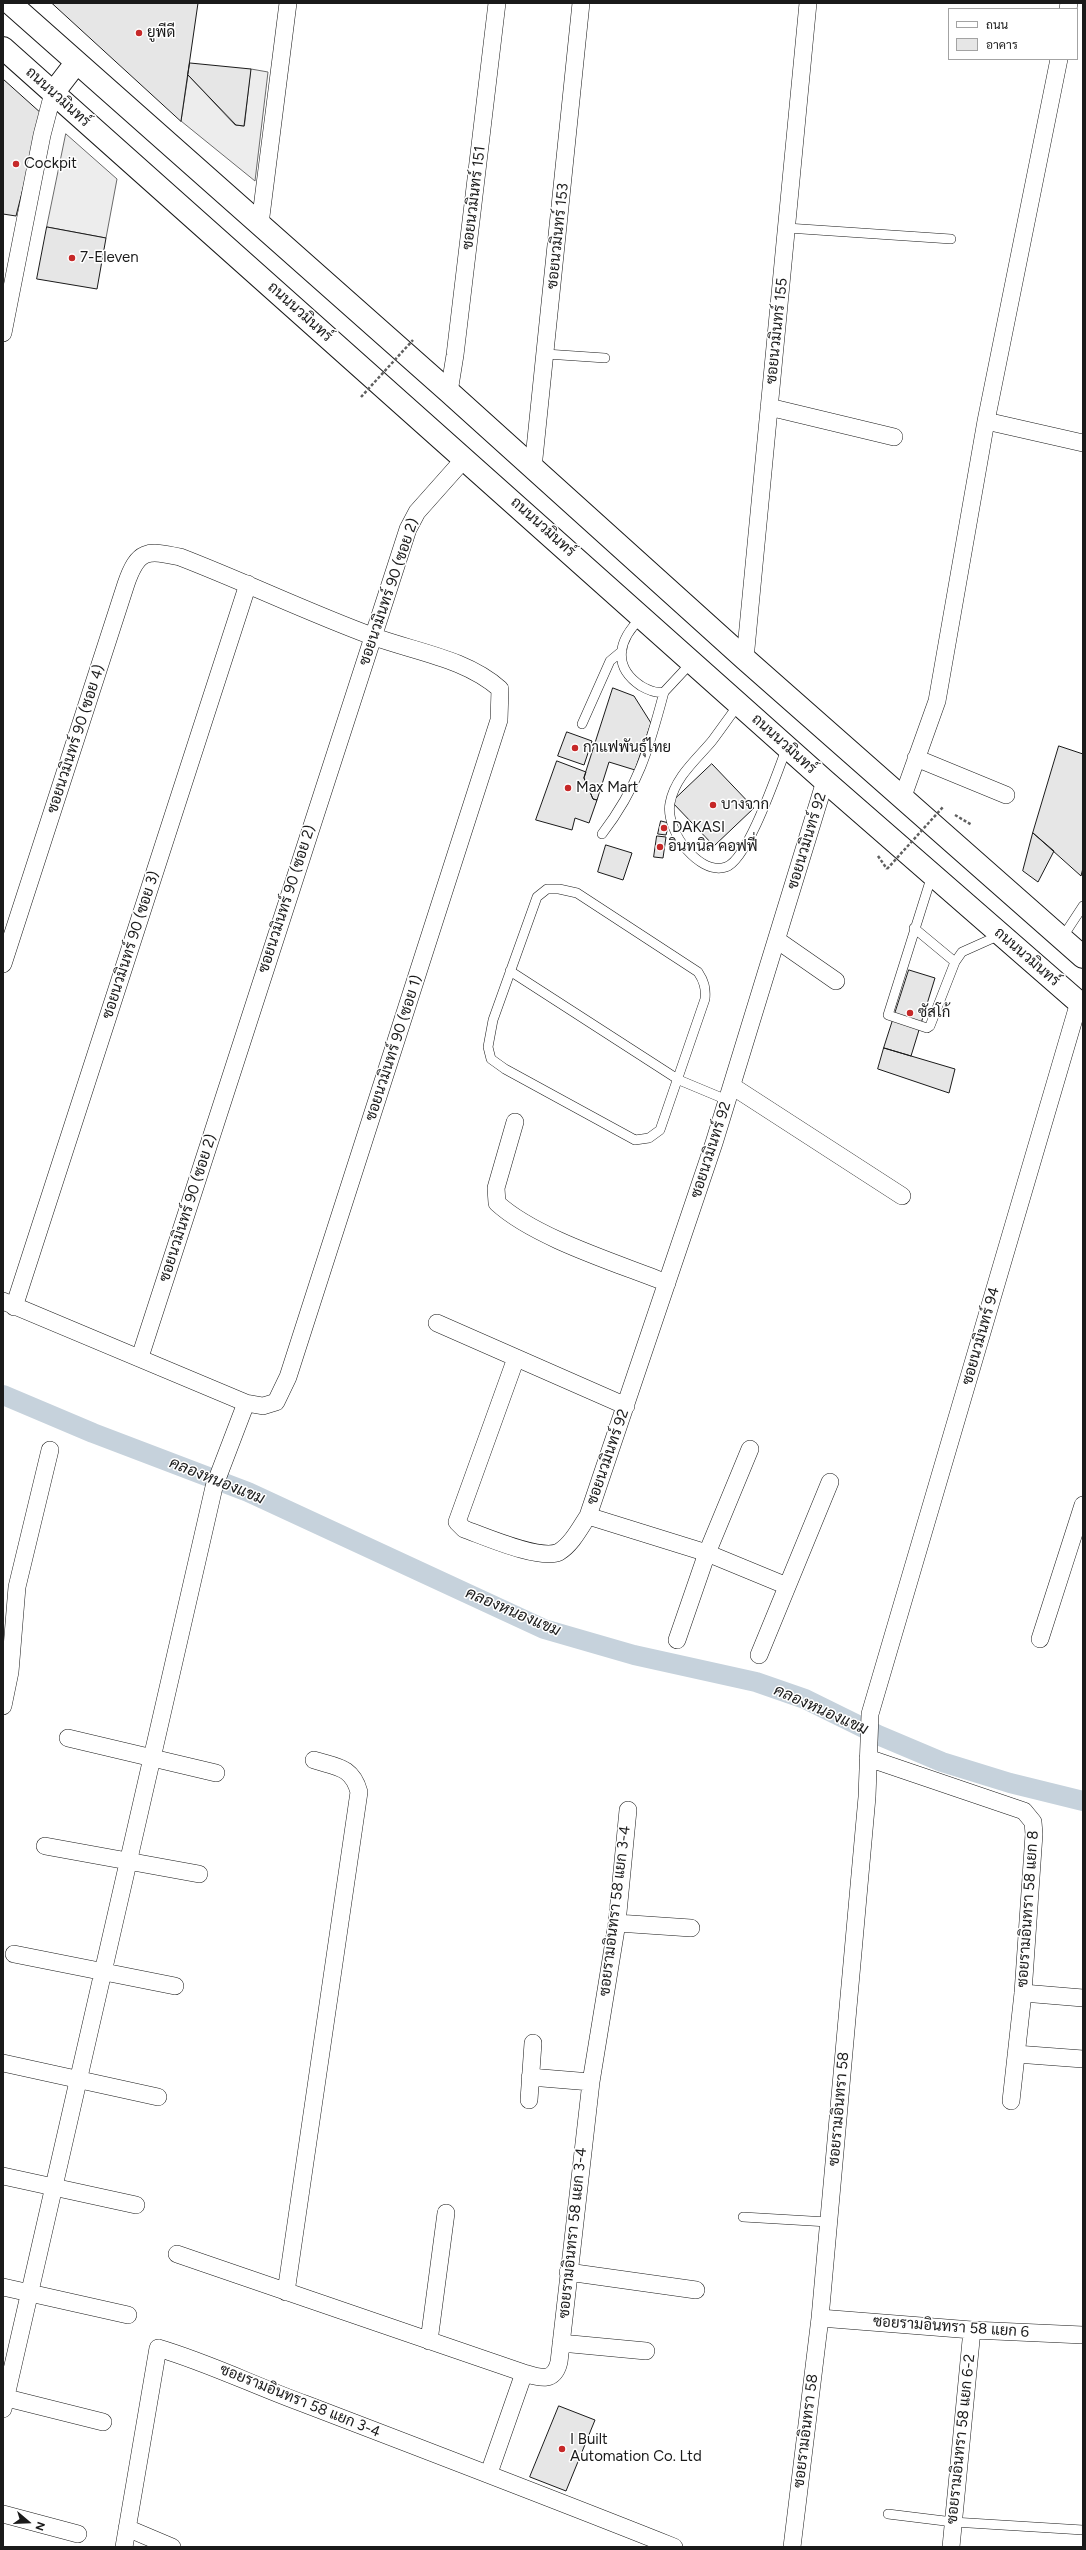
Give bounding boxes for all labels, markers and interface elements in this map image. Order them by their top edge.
legend [948,8,1078,60]
text: ถนน [986,18,1008,32]
place label: ยูพีดี [147,24,175,42]
marker: ยูพีดี [134,28,144,38]
text: อาคาร [986,38,1018,52]
street label: ถนนนวมินทร์ [22,63,94,131]
street label: ซอยนวมินทร์ 151 [459,145,489,251]
place label: Cockpit [24,155,77,173]
marker: Cockpit [11,159,21,169]
street label: ซอยนวมินทร์ 153 [543,182,573,290]
place label: 7-Eleven [80,249,139,267]
marker: 7-Eleven [67,253,77,263]
street label: ซอยนวมินทร์ 155 [762,277,792,385]
street label: ถนนนวมินทร์ [264,278,336,346]
street label: ถนนนวมินทร์ [507,493,579,561]
street label: ซอยนวมินทร์ 90 (ซอย 2) [355,516,423,668]
street label: ซอยนวมินทร์ 90 (ซอย 4) [43,662,109,816]
street label: ถนนนวมินทร์ [748,710,820,778]
place label: กาแฟพันธุ์ไทย [583,739,671,757]
marker: กาแฟพันธุ์ไทย [570,743,580,753]
place label: Max Mart [576,779,638,797]
marker: Max Mart [563,783,573,793]
street label: ซอยนวมินทร์ 92 [784,790,830,892]
place label: บางจาก [721,796,769,814]
marker: บางจาก [708,800,718,810]
place label: DAKASI [672,819,725,837]
street label: ซอยนวมินทร์ 90 (ซอย 2) [255,823,319,975]
marker: DAKASI [659,823,669,833]
place label: อินทนิล คอฟฟี่ [668,838,758,856]
marker: อินทนิล คอฟฟี่ [655,842,665,852]
street label: ซอยนวมินทร์ 90 (ซอย 3) [99,869,163,1021]
street label: ถนนนวมินทร์ [991,924,1063,990]
street label: ซอยนวมินทร์ 90 (ซอย 1) [362,973,426,1123]
place label: ซัสโก้ [918,1004,950,1022]
marker: ซัสโก้ [905,1008,915,1018]
street label: ซอยนวมินทร์ 92 [687,1100,735,1200]
street label: ซอยนวมินทร์ 90 (ซอย 2) [156,1132,220,1284]
street label: ซอยนวมินทร์ 94 [958,1285,1004,1387]
street label: ซอยนวมินทร์ 92 [583,1407,633,1507]
water label: คลองหนองแขม [166,1453,268,1509]
water label: คลองหนองแขม [463,1583,563,1641]
water label: คลองหนองแขม [771,1681,871,1739]
street label: ซอยรามอินทรา 58 แยก 3-4 [596,1825,634,1997]
street label: ซอยรามอินทรา 58 แยก 8 [1014,1830,1042,1988]
street label: ซอยรามอินทรา 58 [825,2051,853,2167]
street label: ซอยรามอินทรา 58 แยก 3-4 [555,2147,591,2319]
street label: ซอยรามอินทรา 58 แยก 6 [872,2313,1030,2341]
street label: ซอยรามอินทรา 58 แยก 6-2 [943,2353,979,2525]
street label: ซอยรามอินทรา 58 แยก 3-4 [217,2360,383,2442]
street label: ซอยรามอินทรา 58 [790,2373,822,2489]
place label: I Built Automation Co. Ltd [570,2431,702,2466]
marker: I Built Automation Co. Ltd [557,2444,567,2454]
north arrow [8,2502,48,2542]
text: N [32,2520,47,2532]

